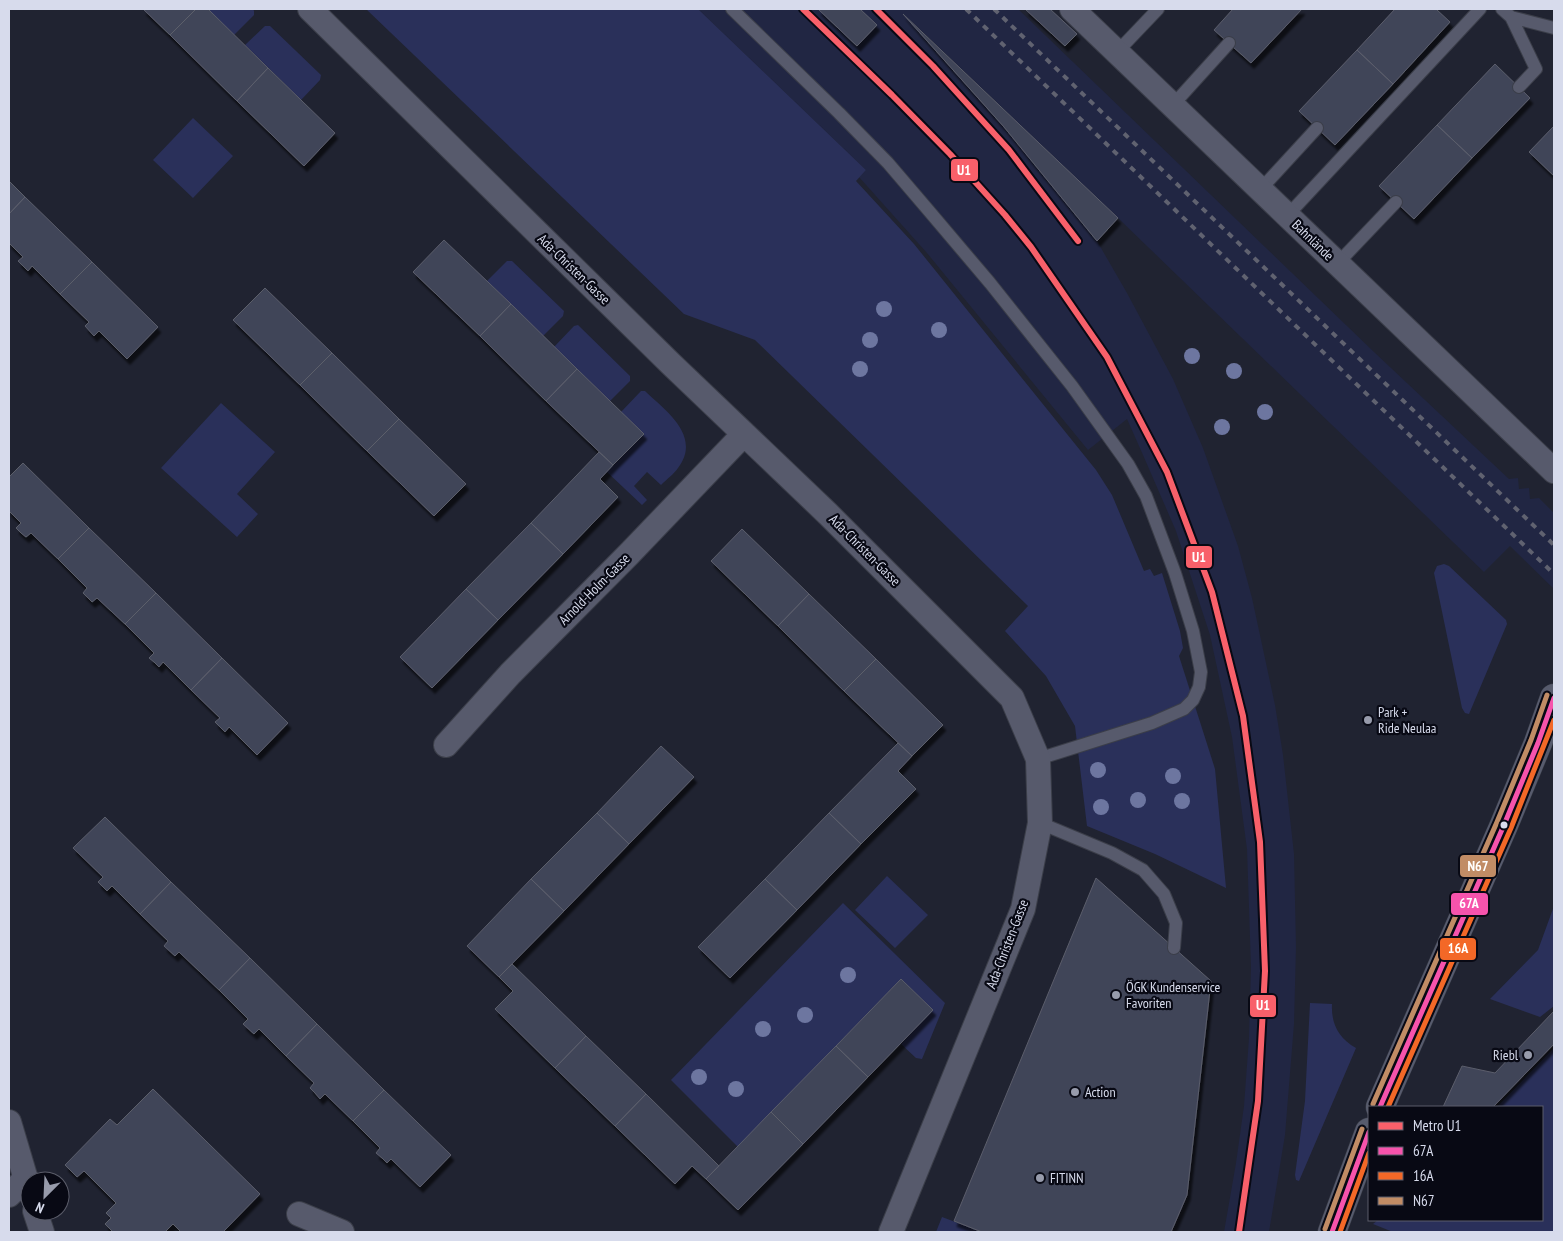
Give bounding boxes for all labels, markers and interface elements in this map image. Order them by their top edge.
line badge: U1 [950,158,979,182]
text: U1 [957,161,971,179]
street label: Bahnlände [1288,216,1338,264]
street label: Ada-Christen-Gasse [534,230,614,308]
street label: Ada-Christen-Gasse [825,510,905,590]
line badge: U1 [1185,545,1213,569]
text: U1 [1192,548,1206,566]
street label: Arnold-Holm-Gasse [554,549,634,629]
place label: Park + Ride Neulaa [1378,703,1436,737]
marker: Park + Ride Neulaa [1362,714,1374,726]
unlabelled marker [1499,820,1509,830]
line badge: N67 [1459,854,1497,878]
text: N67 [1468,857,1489,875]
line badge: 67A [1450,892,1489,916]
text: 67A [1459,894,1480,912]
street label: Ada-Christen-Gasse [982,897,1032,991]
line badge: 16A [1439,937,1477,961]
text: 16A [1448,939,1469,957]
place label: ÖGK Kundenservice Favoriten [1126,978,1220,1012]
marker: ÖGK Kundenservice Favoriten [1110,989,1122,1001]
line badge: U1 [1249,994,1277,1018]
text: U1 [1256,996,1270,1014]
place label: Riebl [1493,1046,1519,1064]
marker: Riebl [1522,1049,1534,1061]
place label: Action [1085,1083,1116,1101]
marker: Action [1069,1086,1081,1098]
legend [1368,1106,1543,1221]
text: Metro U1 [1413,1116,1461,1135]
text: 67A [1413,1141,1434,1160]
text: 16A [1413,1166,1435,1185]
place label: FITINN [1050,1169,1084,1187]
north arrow [20,1171,70,1221]
marker: FITINN [1034,1172,1046,1184]
text: N67 [1413,1191,1435,1210]
text: N [33,1198,47,1218]

